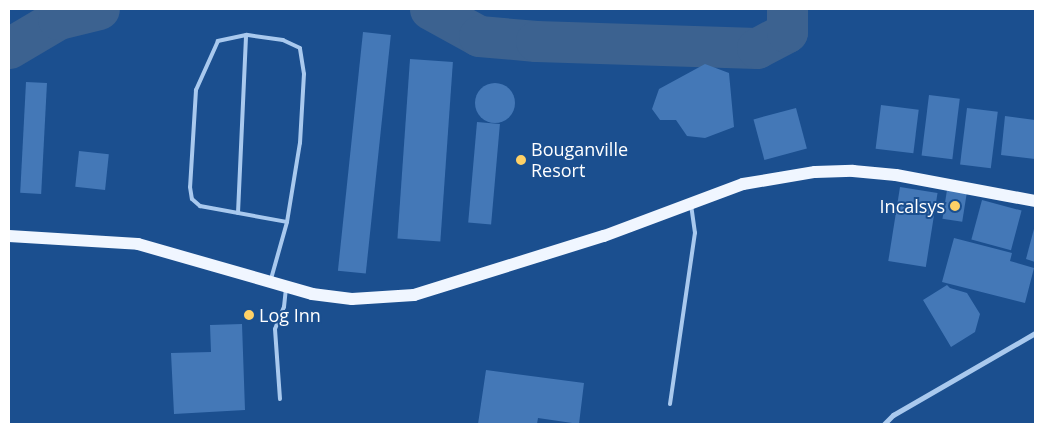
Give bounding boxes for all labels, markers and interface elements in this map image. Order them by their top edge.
place label: Bouganville Resort [531,139,628,182]
marker: Bouganville Resort [515,154,527,166]
place label: Incalsys [880,195,945,217]
marker: Incalsys [949,200,961,212]
place label: Log Inn [259,304,321,326]
marker: Log Inn [243,309,255,321]

